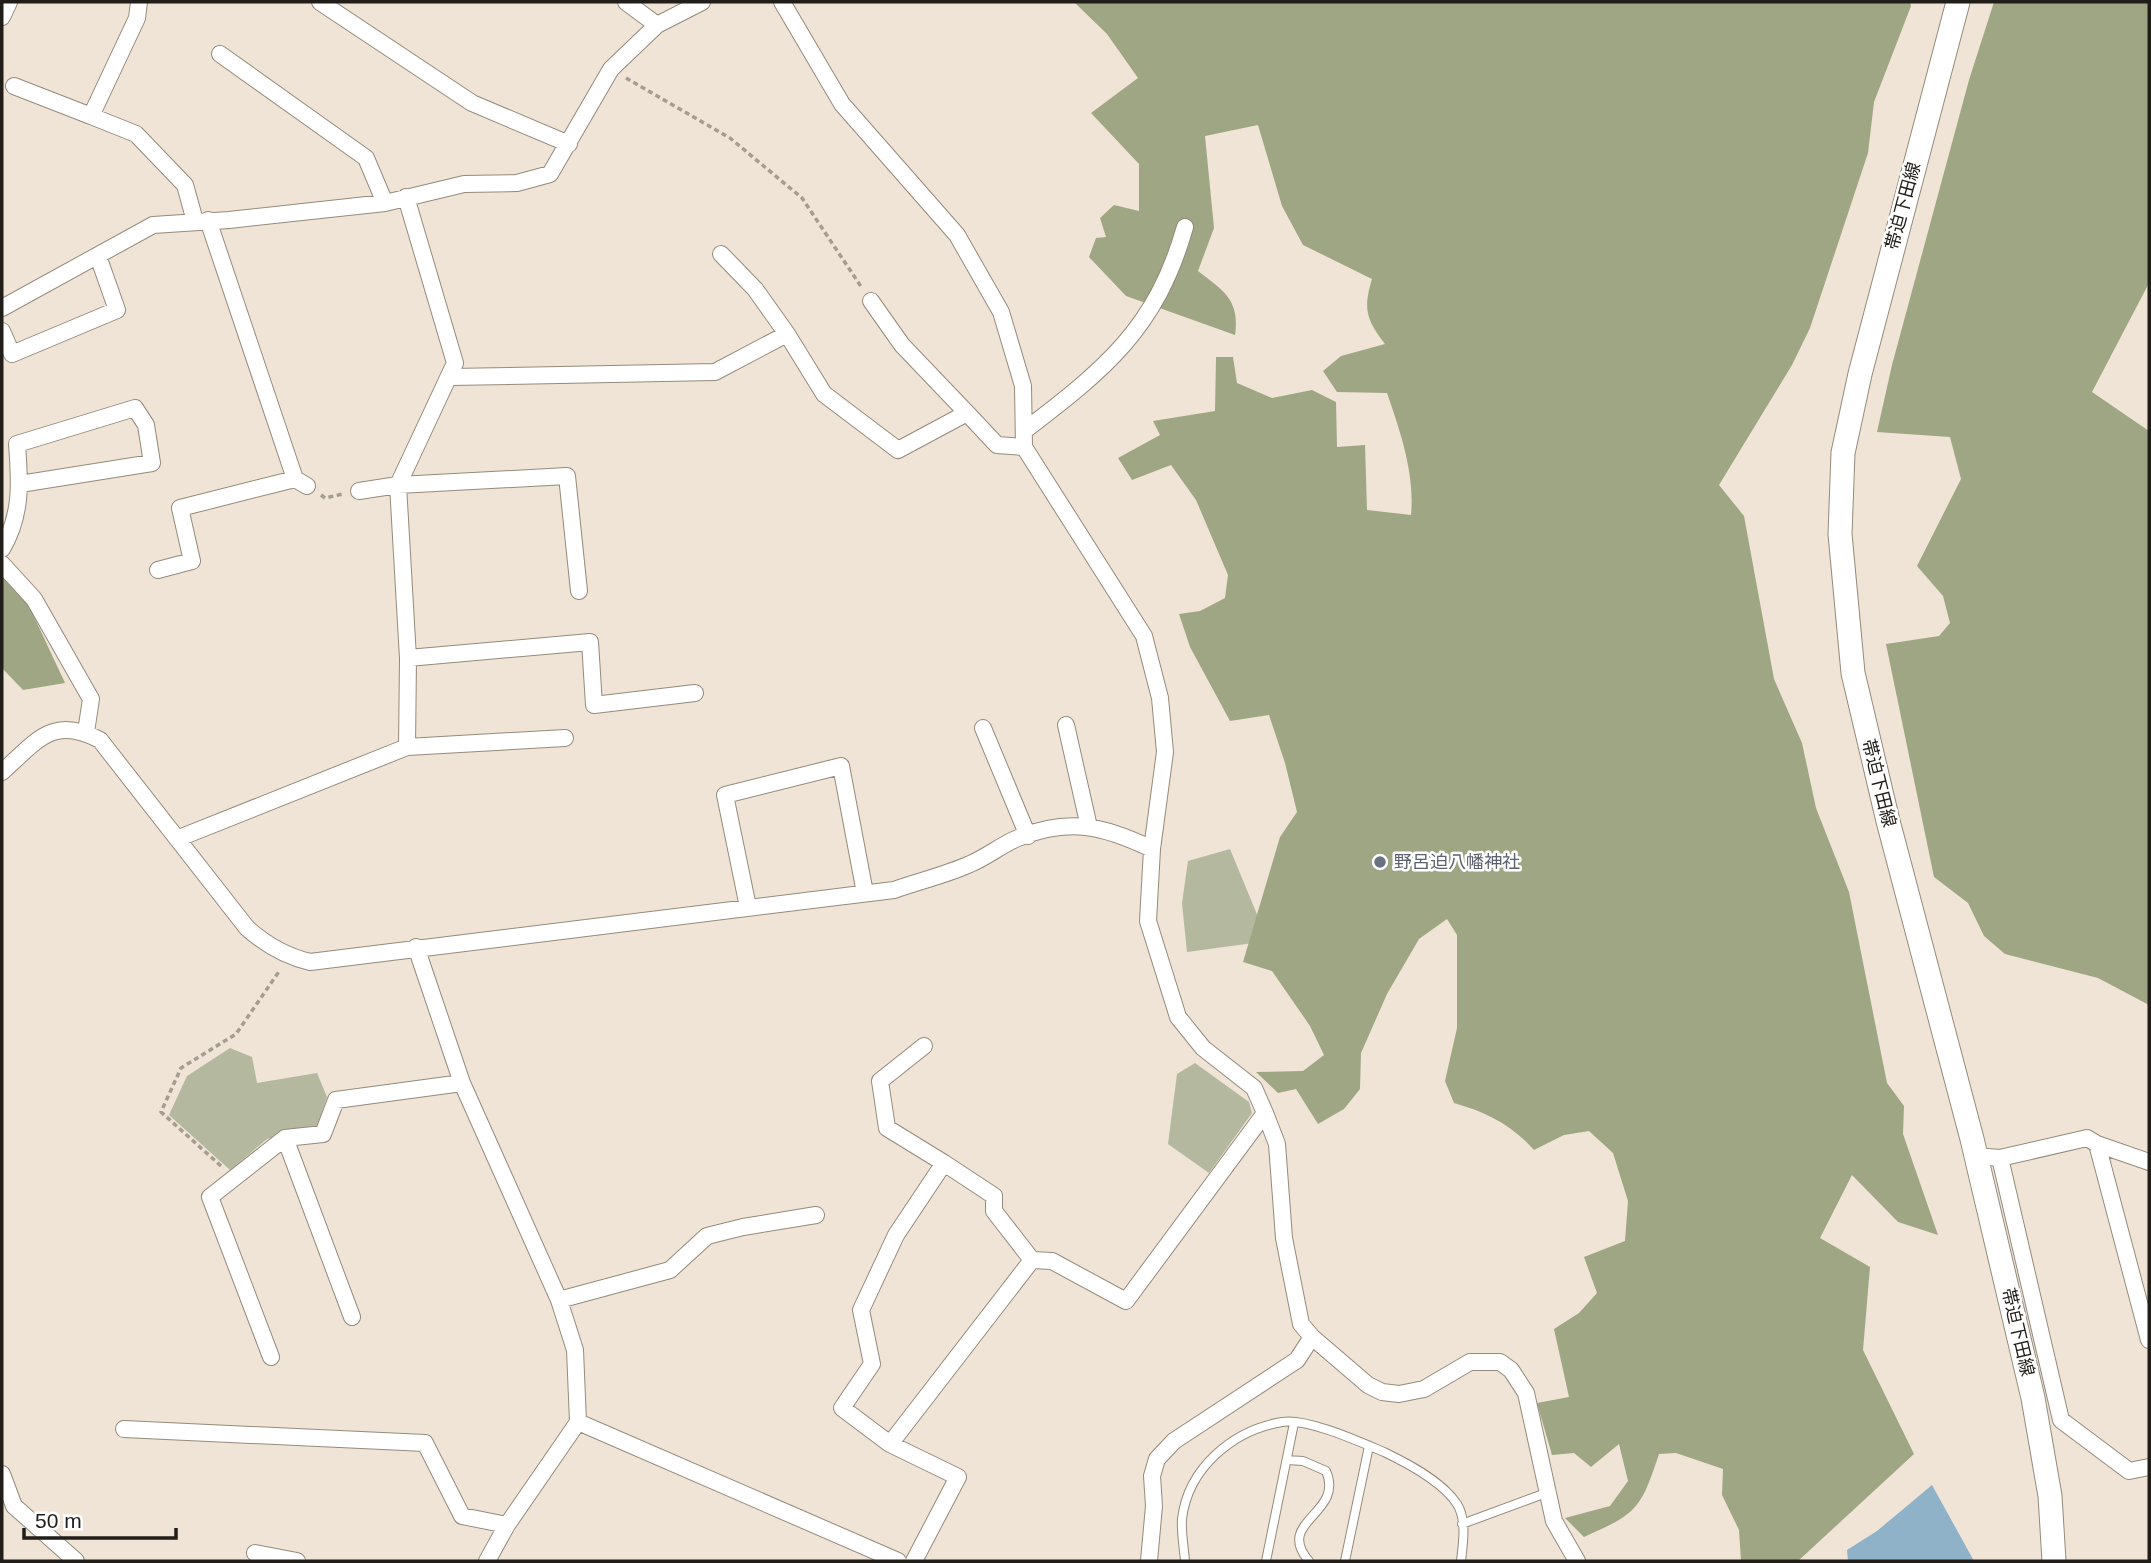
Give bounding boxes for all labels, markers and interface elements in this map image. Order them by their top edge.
street label: 帯迫下田線 [1882,160,1924,252]
street label: 帯迫下田線 [1858,737,1900,829]
place label: 野呂迫八幡神社 [1394,852,1520,872]
marker: 野呂迫八幡神社 [1372,854,1388,870]
street label: 帯迫下田線 [1998,1286,2038,1378]
scale bar [24,1496,177,1540]
text: 50 m [35,1509,82,1532]

